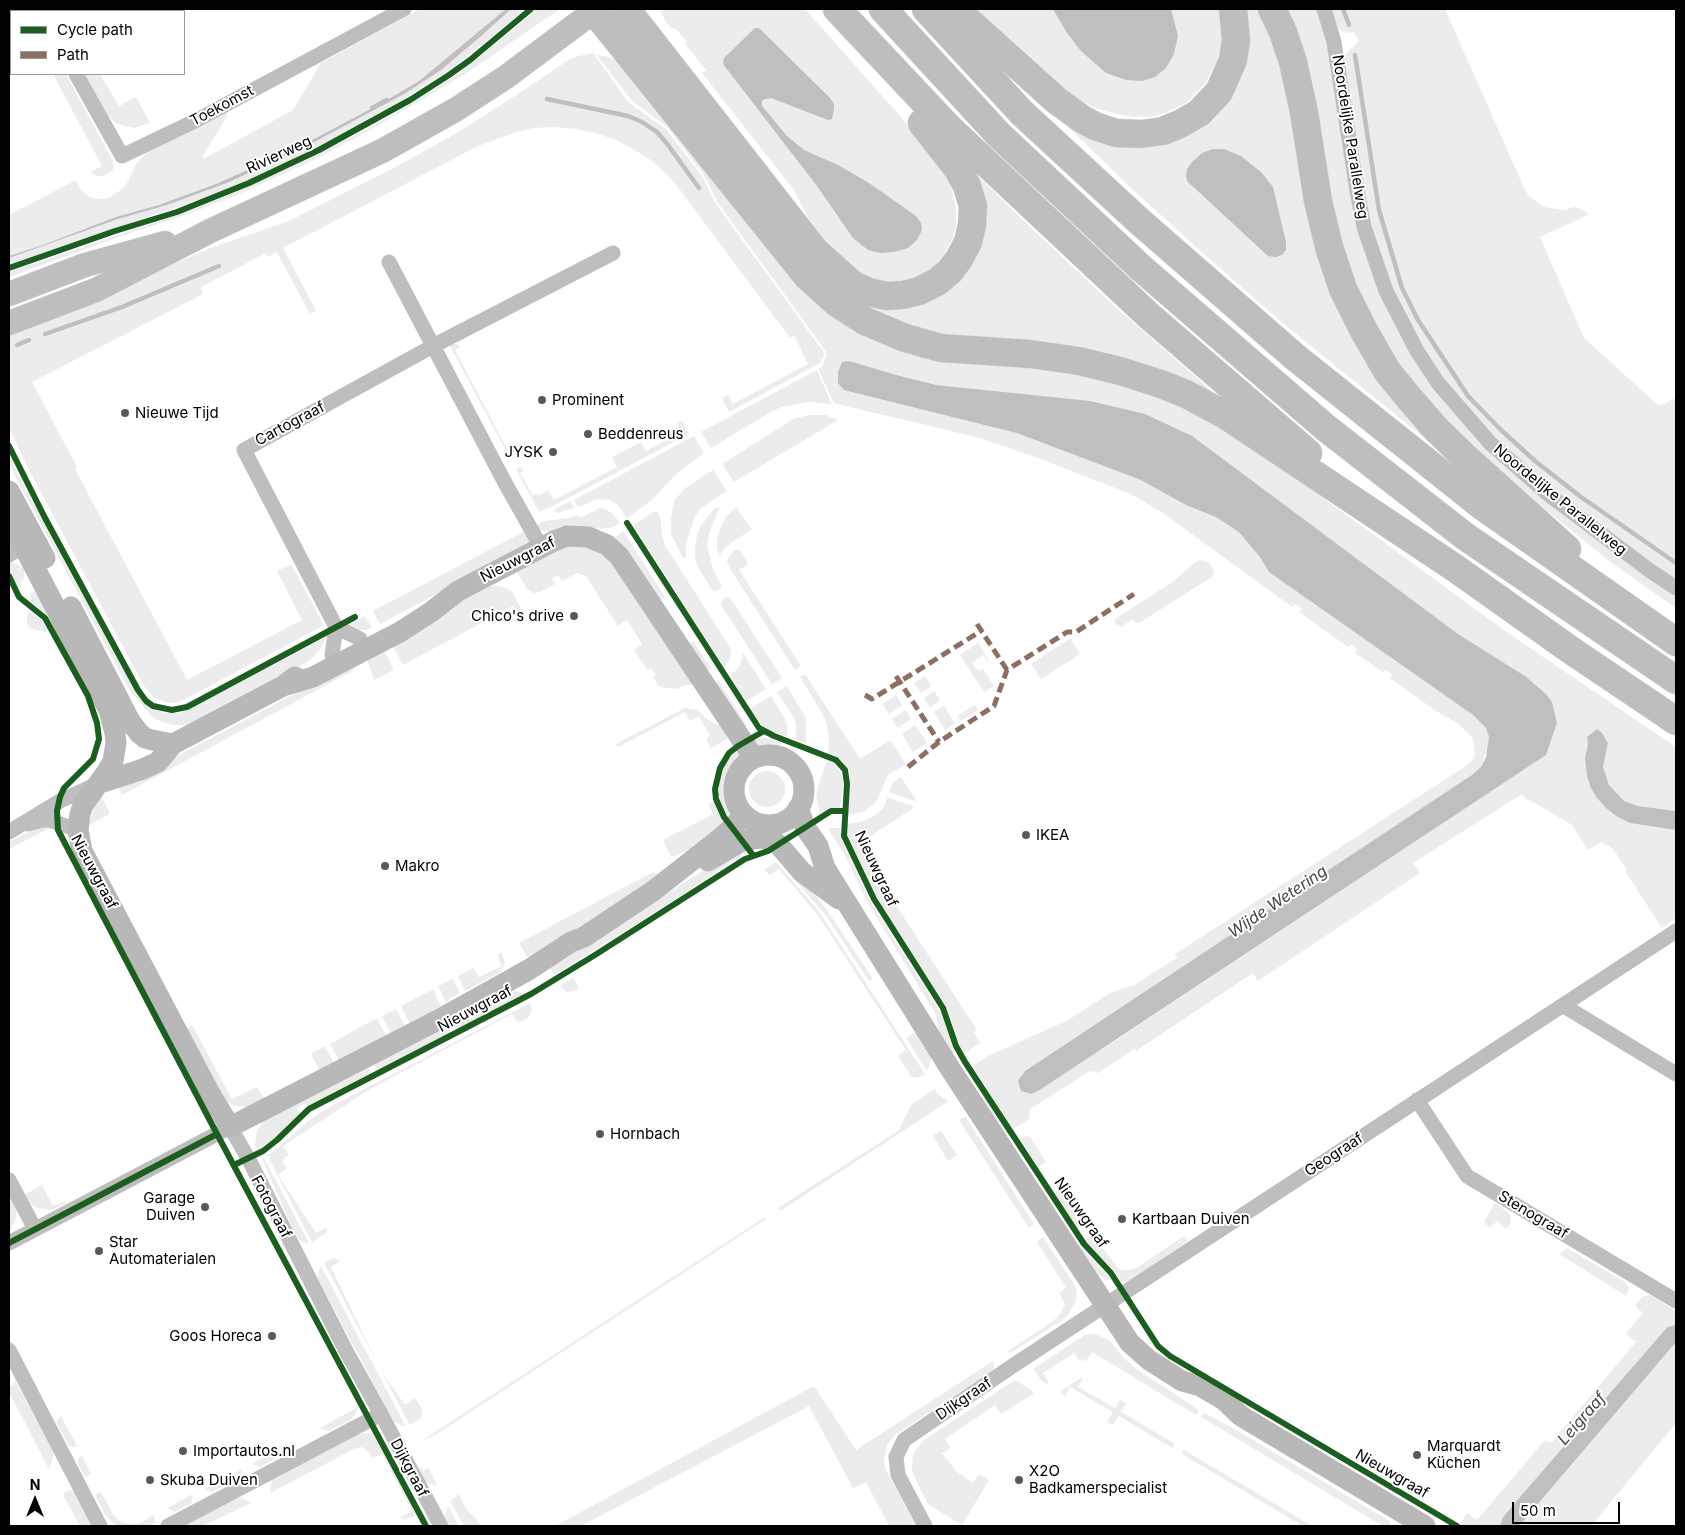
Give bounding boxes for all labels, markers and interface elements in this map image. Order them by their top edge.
legend [10,10,185,75]
text: Cycle path [57,20,133,39]
text: Path [57,45,89,64]
street label: Noordelijke Parallelweg [1328,54,1372,220]
street label: Toekomst [187,82,257,130]
street label: Rivierweg [244,132,314,178]
place label: Prominent [552,391,624,409]
marker: Prominent [536,394,548,406]
street label: Cartograaf [252,398,328,450]
place label: Nieuwe Tijd [135,404,219,422]
marker: Nieuwe Tijd [119,407,131,419]
place label: Beddenreus [598,425,683,443]
marker: Beddenreus [582,428,594,440]
street label: Noordelijke Parallelweg [1490,441,1630,559]
place label: JYSK [505,443,543,461]
marker: JYSK [547,446,559,458]
street label: Nieuwgraaf [477,533,559,587]
place label: Chico's drive [471,607,564,625]
marker: Chico's drive [568,610,580,622]
place label: IKEA [1036,826,1069,844]
street label: Nieuwgraaf [851,828,901,910]
marker: IKEA [1020,829,1032,841]
street label: Nieuwgraaf [67,832,121,912]
place label: Makro [395,857,440,875]
marker: Makro [379,860,391,872]
water label: Wijde Wetering [1225,862,1331,942]
street label: Nieuwgraaf [435,982,515,1036]
place label: Hornbach [610,1125,680,1143]
marker: Hornbach [594,1128,606,1140]
street label: Geograaf [1301,1129,1367,1181]
street label: Fotograaf [247,1173,295,1241]
street label: Nieuwgraaf [1050,1174,1112,1252]
street label: Stenograaf [1495,1187,1571,1243]
place label: Garage Duiven [143,1189,195,1224]
marker: Garage Duiven [199,1201,211,1213]
place label: Kartbaan Duiven [1132,1210,1250,1228]
marker: Kartbaan Duiven [1116,1213,1128,1225]
place label: Star Automaterialen [109,1233,216,1268]
marker: Star Automaterialen [93,1245,105,1257]
place label: Goos Horeca [169,1327,262,1345]
marker: Goos Horeca [266,1330,278,1342]
street label: Dijkgraaf [933,1374,995,1424]
water label: Leigraaf [1554,1389,1610,1449]
street label: Dijkgraaf [386,1436,432,1500]
place label: Marquardt Küchen [1427,1437,1501,1472]
place label: Importautos.nl [193,1442,295,1460]
marker: Importautos.nl [177,1445,189,1457]
street label: Nieuwgraaf [1352,1446,1432,1502]
marker: Marquardt Küchen [1411,1449,1423,1461]
place label: X2O Badkamerspecialist [1029,1462,1167,1497]
place label: Skuba Duiven [160,1471,258,1489]
marker: Skuba Duiven [144,1474,156,1486]
marker: X2O Badkamerspecialist [1013,1474,1025,1486]
north arrow [10,1475,60,1525]
text: N [30,1476,40,1493]
scale bar [1515,1492,1622,1524]
text: 50 m [1520,1501,1556,1520]

